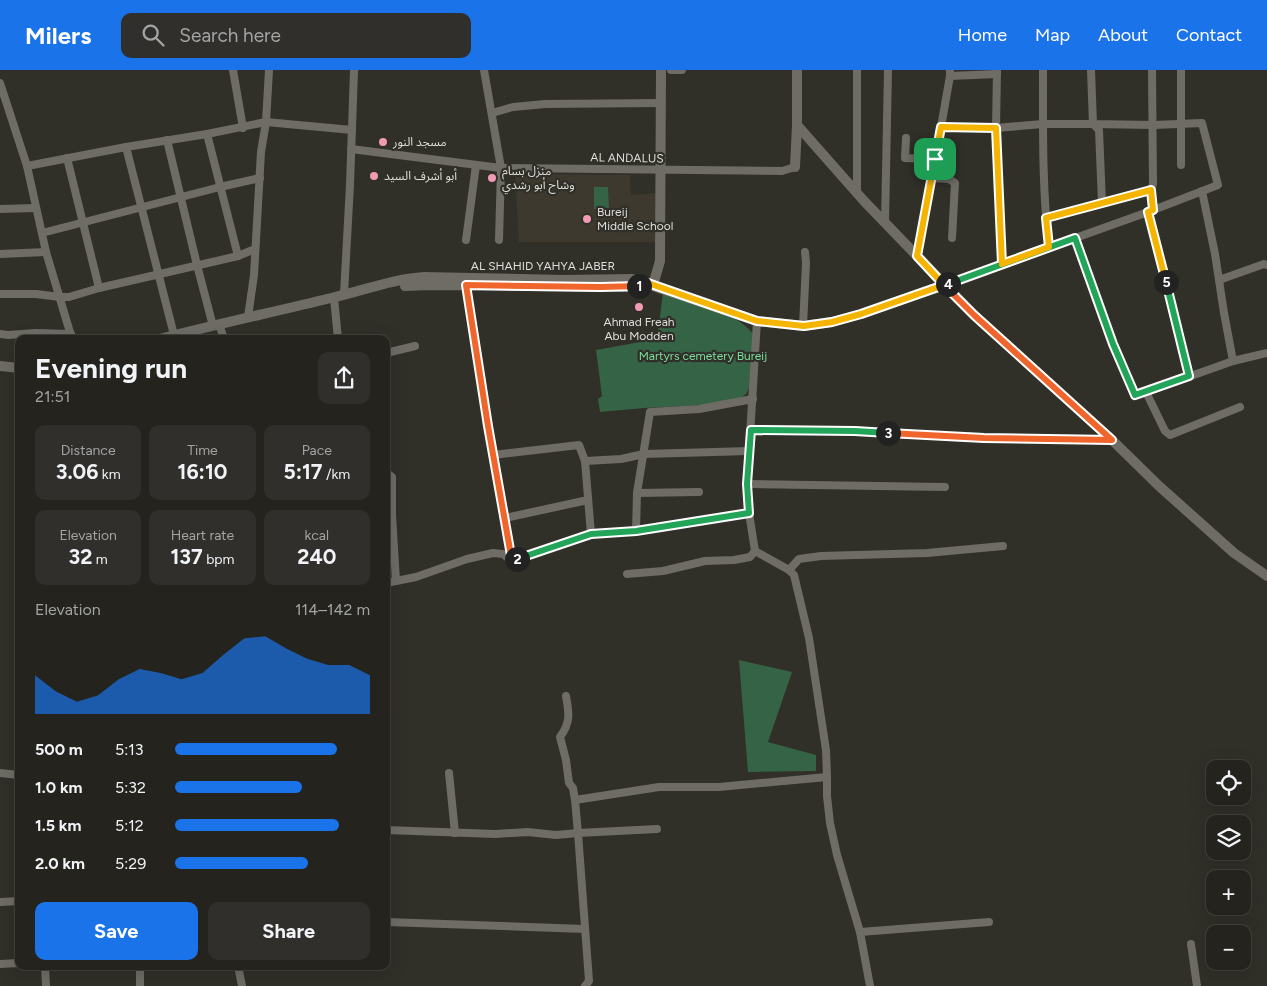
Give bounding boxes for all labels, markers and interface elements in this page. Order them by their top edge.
search box [121,13,471,58]
text: Milers [25,21,91,50]
icon: search [139,21,167,49]
text: Search here [179,24,281,47]
text: Home [958,24,1007,46]
text: Map [1035,24,1070,46]
text: About [1098,24,1148,46]
text: Contact [1176,24,1242,46]
place label: مسجد النور [392,135,447,149]
marker: مسجد النور [377,136,389,148]
pin [914,138,956,180]
icon: arrive [921,145,949,173]
street label: AL ANDALUS [590,150,664,166]
place label: منزل بسام وشاح أبو رشدي [502,164,575,195]
place label: أبو أشرف السيد [384,168,457,183]
marker: أبو أشرف السيد [368,170,380,182]
marker: منزل بسام وشاح أبو رشدي [486,172,498,184]
place label: Bureij Middle School [597,205,673,233]
marker: Bureij Middle School [581,213,593,225]
street label: AL SHAHID YAHYA JABER [471,259,615,273]
pin: 5 [1154,270,1178,294]
pin: 4 [936,272,960,296]
pin: 1 [626,274,652,298]
text: 5 [1162,274,1171,291]
text: 4 [944,276,953,293]
text: 1 [637,278,642,295]
marker: Ahmad Freah Abu Modden [633,301,645,313]
place label: Ahmad Freah Abu Modden [604,315,675,343]
park label: Martyrs cemetery Bureij [639,349,767,363]
text: Evening run [35,351,187,385]
button: share [318,352,370,404]
text: 21:51 [35,387,70,406]
pin: 3 [876,420,900,446]
text: 3 [885,425,892,442]
text: Distance [61,442,116,459]
text: Time [187,442,218,459]
text: Pace [302,442,332,459]
text: 3.06 [56,459,98,484]
text: 16:10 [178,459,227,484]
text: 5:17 [283,459,323,484]
text: km [98,466,121,483]
text: /km [323,466,350,483]
text: Elevation [59,527,117,544]
text: Heart rate [171,527,234,544]
text: kcal [305,527,329,544]
text: 32 [69,544,92,569]
text: 137 [170,544,203,569]
text: 240 [297,544,336,569]
pin: 2 [504,546,530,572]
text: m [92,551,108,568]
text: bpm [203,551,235,568]
text: 2 [513,551,522,568]
text: Elevation [35,600,101,619]
text: 114–142 m [295,600,370,619]
text: 500 m [35,740,83,759]
text: 5:13 [115,740,144,759]
map controls [1206,760,1251,970]
button: locate [1206,760,1251,805]
text: 1.0 km [35,778,82,797]
text: 5:32 [115,778,146,797]
button: layers [1206,815,1251,860]
text: 1.5 km [35,816,81,835]
text: 5:12 [115,816,144,835]
text: 2.0 km [35,854,85,873]
text: 5:29 [115,854,146,873]
button: + [1206,870,1251,915]
button: Save [35,902,198,960]
button: Share [208,902,370,960]
button: − [1206,925,1251,970]

